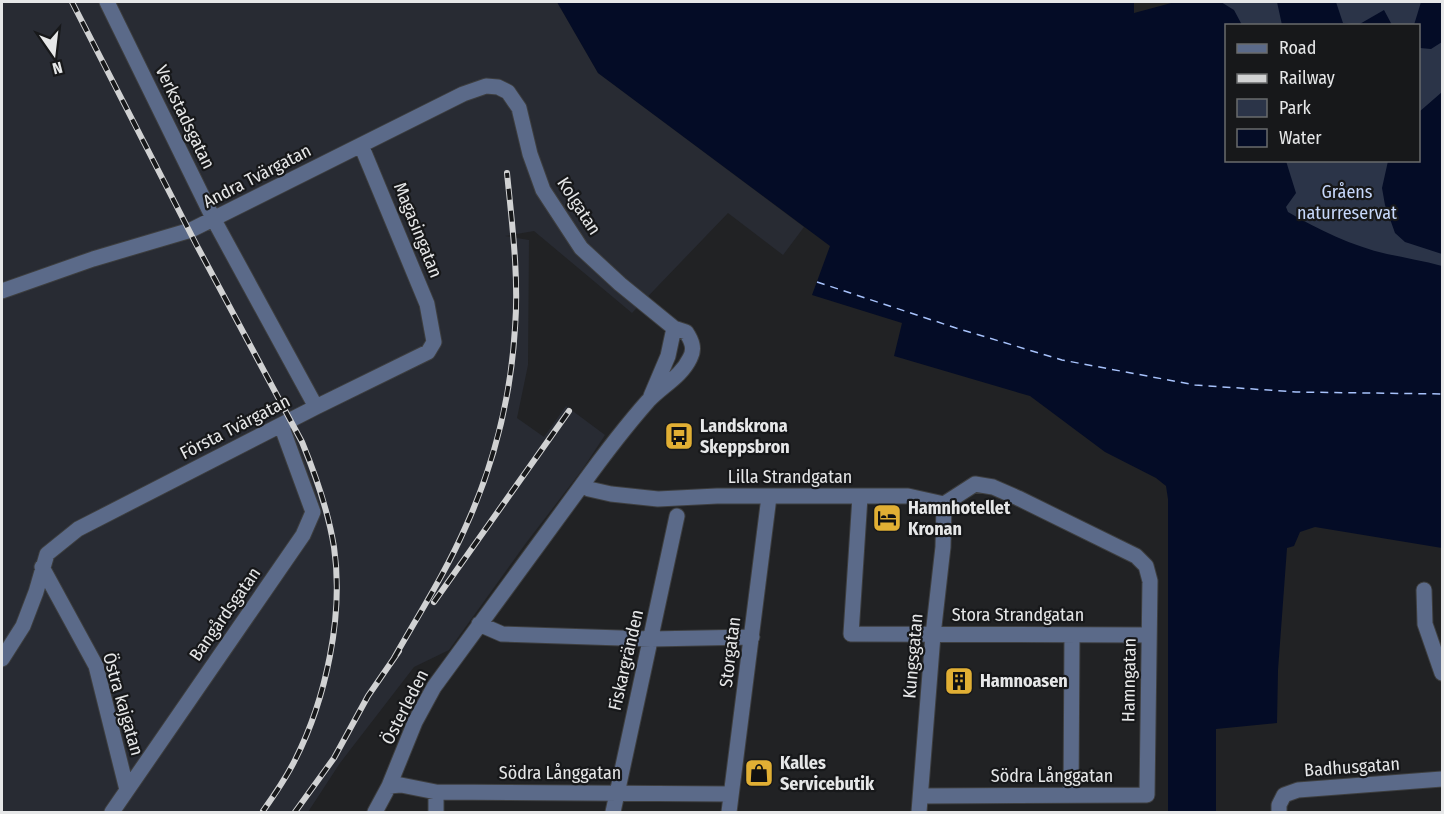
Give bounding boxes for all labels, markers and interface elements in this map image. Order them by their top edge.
north arrow [24,24,84,84]
legend [1225,24,1420,162]
text: Road [1279,37,1316,59]
text: N [51,58,64,78]
street label: Verkstadsgatan [150,61,220,173]
text: Railway [1279,67,1335,89]
text: Park [1279,97,1312,119]
text: Water [1279,127,1322,149]
street label: Andra Tvärgatan [199,139,315,213]
street label: Kolgatan [552,173,606,239]
street label: Magasingatan [389,179,447,281]
park label: Gråens naturreservat [1297,181,1397,224]
street label: Första Tvärgatan [176,390,294,464]
place label: Landskrona Skeppsbron [700,415,790,458]
bus stop icon: Landskrona Skeppsbron [663,420,695,452]
street label: Lilla Strandgatan [728,466,852,488]
place label: Hamnhotellet Kronan [908,497,1011,540]
hotel icon: Hamnhotellet Kronan [871,502,903,534]
street label: Bangårdsgatan [185,563,265,665]
street label: Stora Strandgatan [952,604,1084,626]
street label: Fiskargränden [604,607,648,713]
street label: Kungsgatan [898,613,928,699]
street label: Storgatan [715,615,745,689]
street label: Hamngatan [1117,638,1141,722]
street label: Östra kajgatan [98,650,148,758]
building icon: Hamnoasen [943,665,975,697]
street label: Österleden [377,666,433,748]
place label: Hamnoasen [980,670,1068,692]
place label: Kalles Servicebutik [780,752,875,795]
street label: Badhusgatan [1303,753,1401,781]
shop icon: Kalles Servicebutik [743,757,775,789]
street label: Södra Långgatan [499,762,621,784]
street label: Södra Långgatan [991,765,1113,787]

